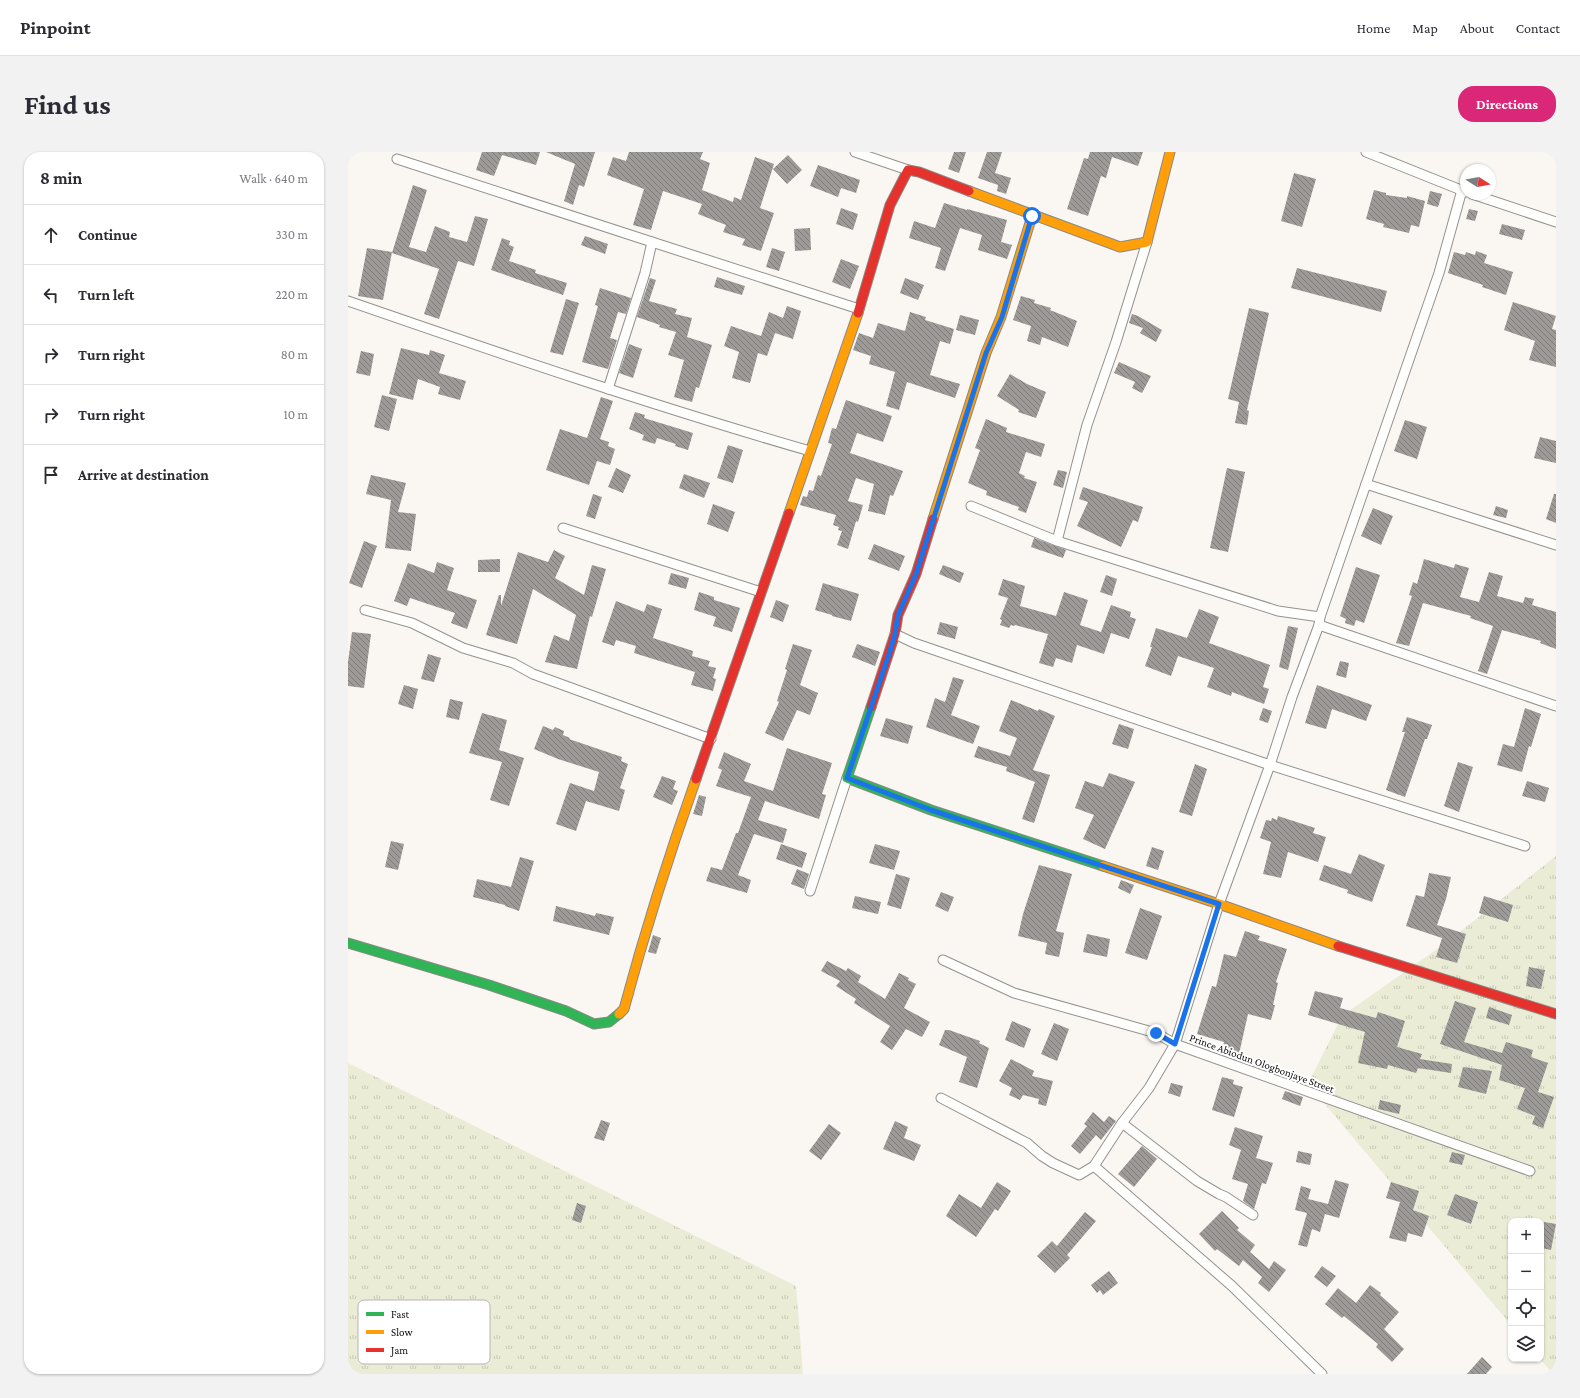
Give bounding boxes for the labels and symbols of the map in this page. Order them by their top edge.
north arrow [1460,164,1496,200]
route start [1023,207,1041,225]
route end [1147,1024,1165,1042]
street label: Prince Abiodun Ologbonjaye Street [1188,1031,1336,1096]
legend [358,1300,490,1364]
text: Fast [391,1308,410,1320]
text: Slow [391,1326,413,1338]
text: Jam [390,1344,408,1357]

